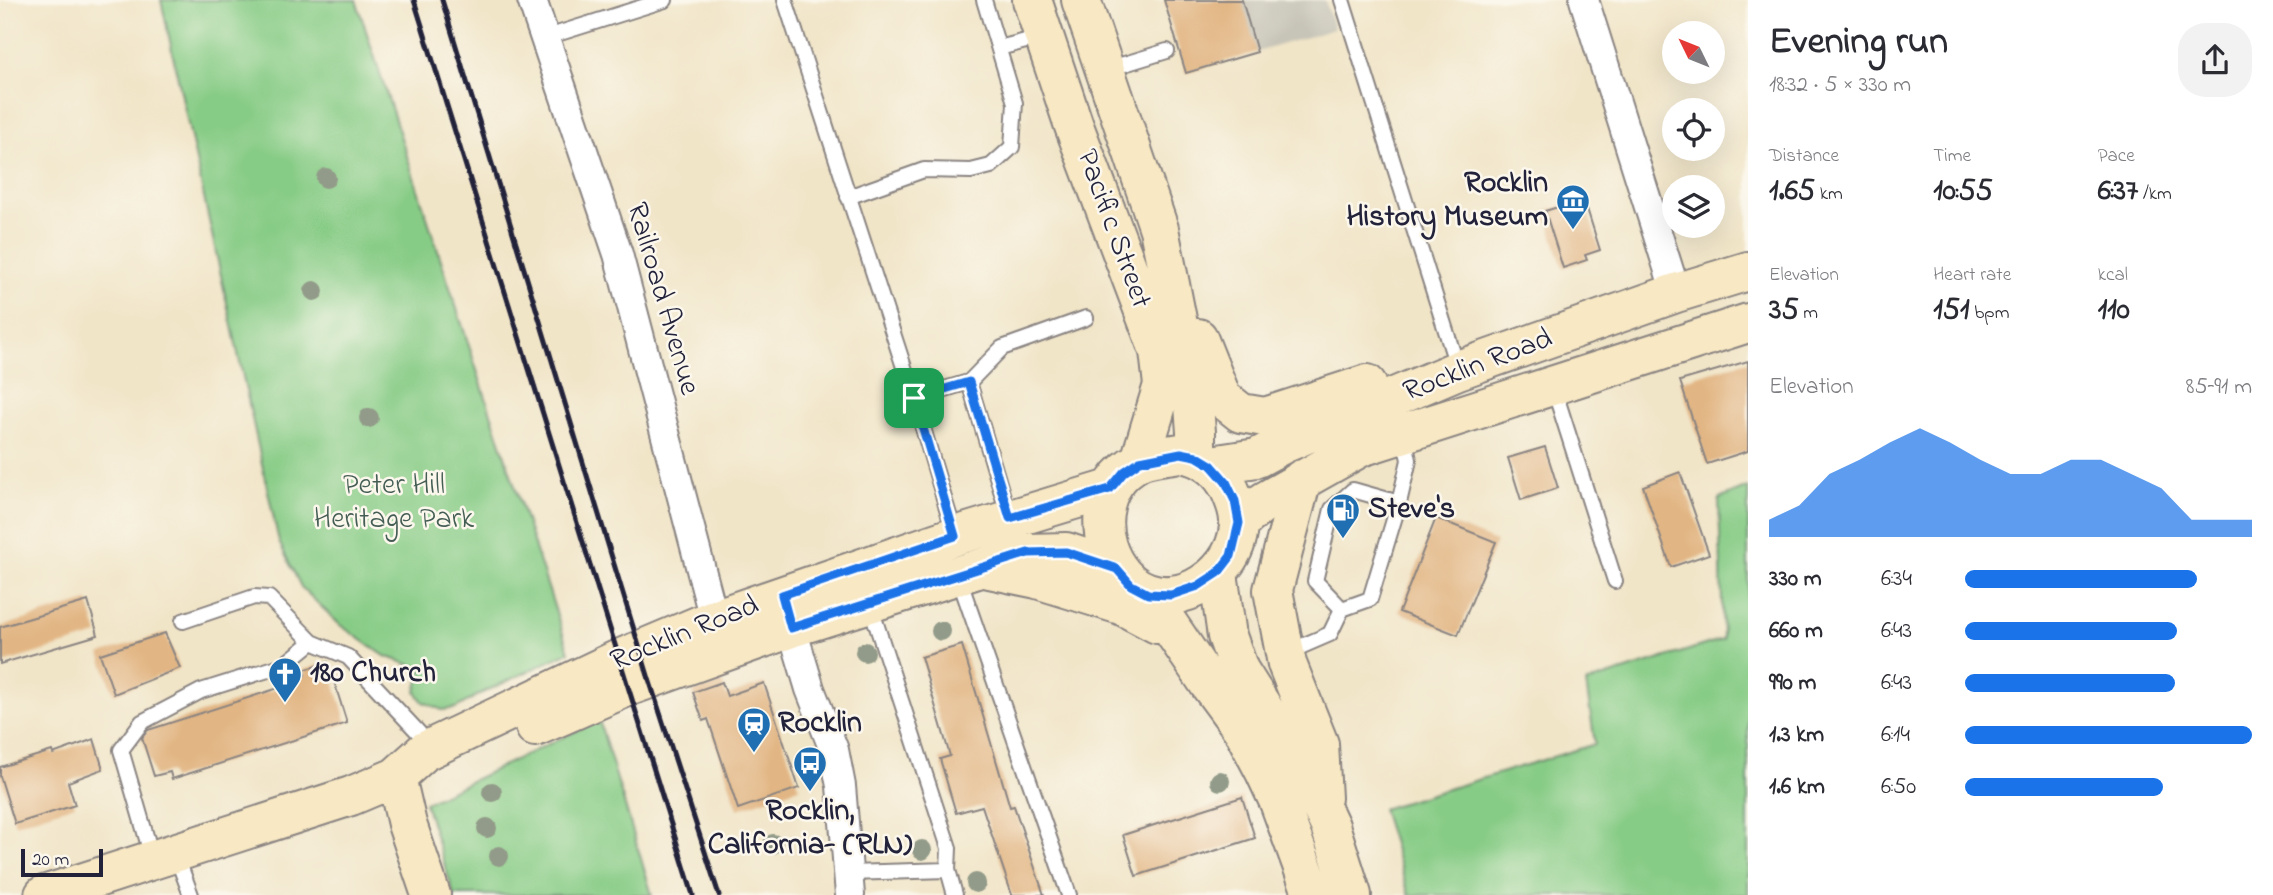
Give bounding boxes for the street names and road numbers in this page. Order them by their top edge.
street label: Pacific Street [1064,143,1162,315]
street label: Railroad Avenue [614,198,711,401]
street label: Rocklin Road [1397,317,1559,415]
street label: Rocklin Road [604,584,766,684]

